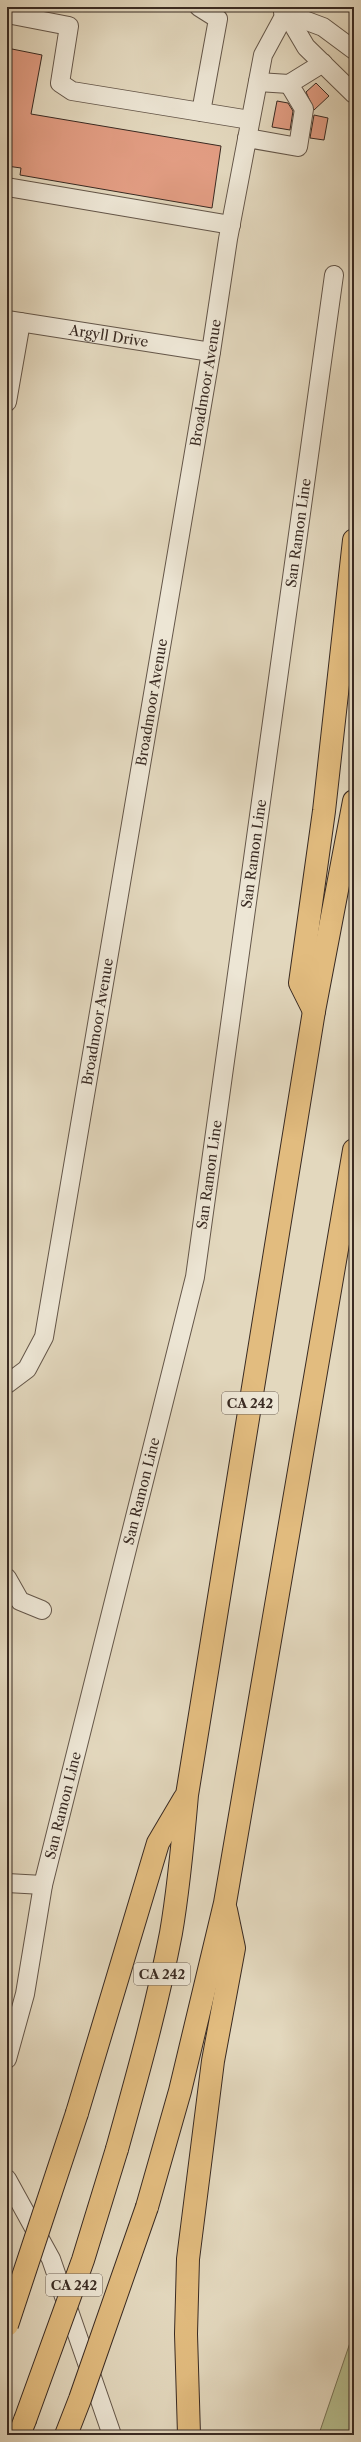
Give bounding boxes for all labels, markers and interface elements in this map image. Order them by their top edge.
street label: Broadmoor Avenue [186,318,225,448]
street label: Argyll Drive [67,321,150,351]
street label: San Ramon Line [282,477,315,588]
street label: Broadmoor Avenue [132,637,171,767]
street label: San Ramon Line [237,798,270,909]
street label: Broadmoor Avenue [78,957,117,1087]
street label: San Ramon Line [193,1119,226,1230]
road number: CA 242 [222,1392,278,1414]
street label: San Ramon Line [119,1435,164,1547]
street label: San Ramon Line [41,1750,85,1861]
road number: CA 242 [134,1963,190,1985]
road number: CA 242 [46,2274,102,2296]

